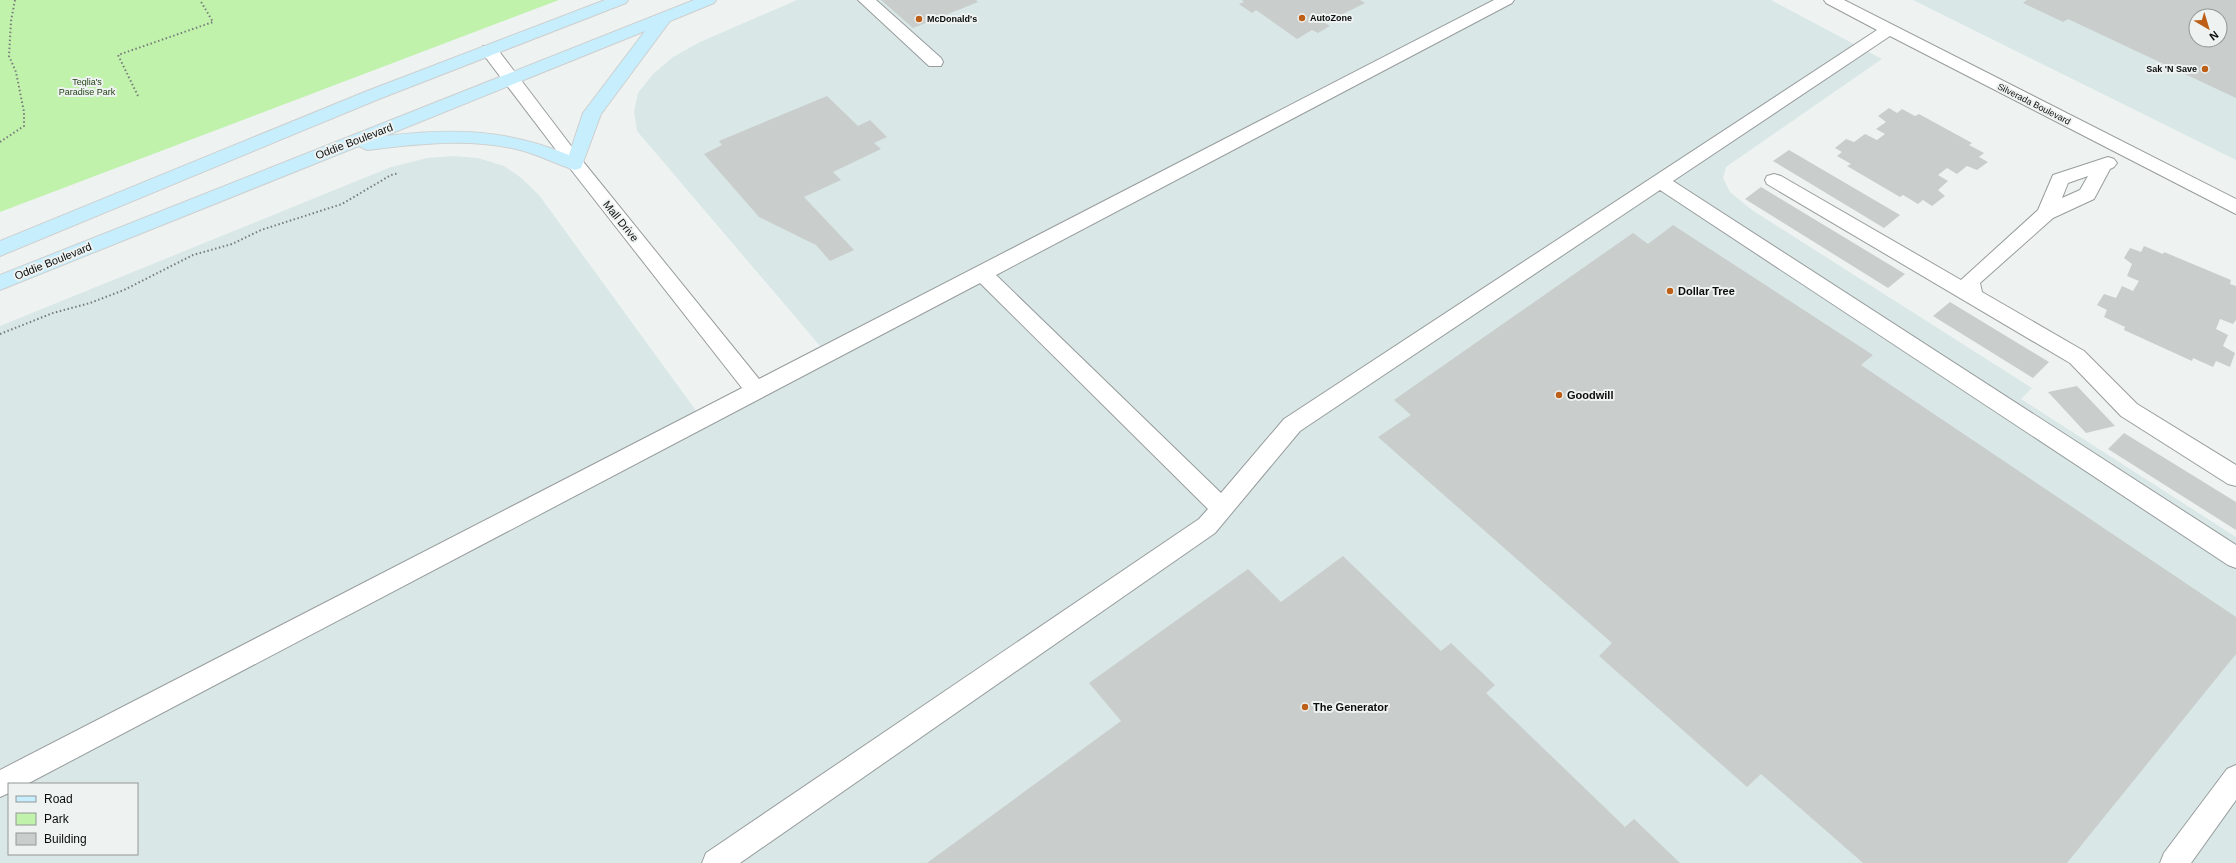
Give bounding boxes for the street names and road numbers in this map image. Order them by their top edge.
street label: Silverada Boulevard [1996,81,2072,127]
street label: Oddie Boulevard [314,121,394,161]
street label: Mall Drive [601,198,641,244]
street label: Oddie Boulevard [13,240,93,282]

